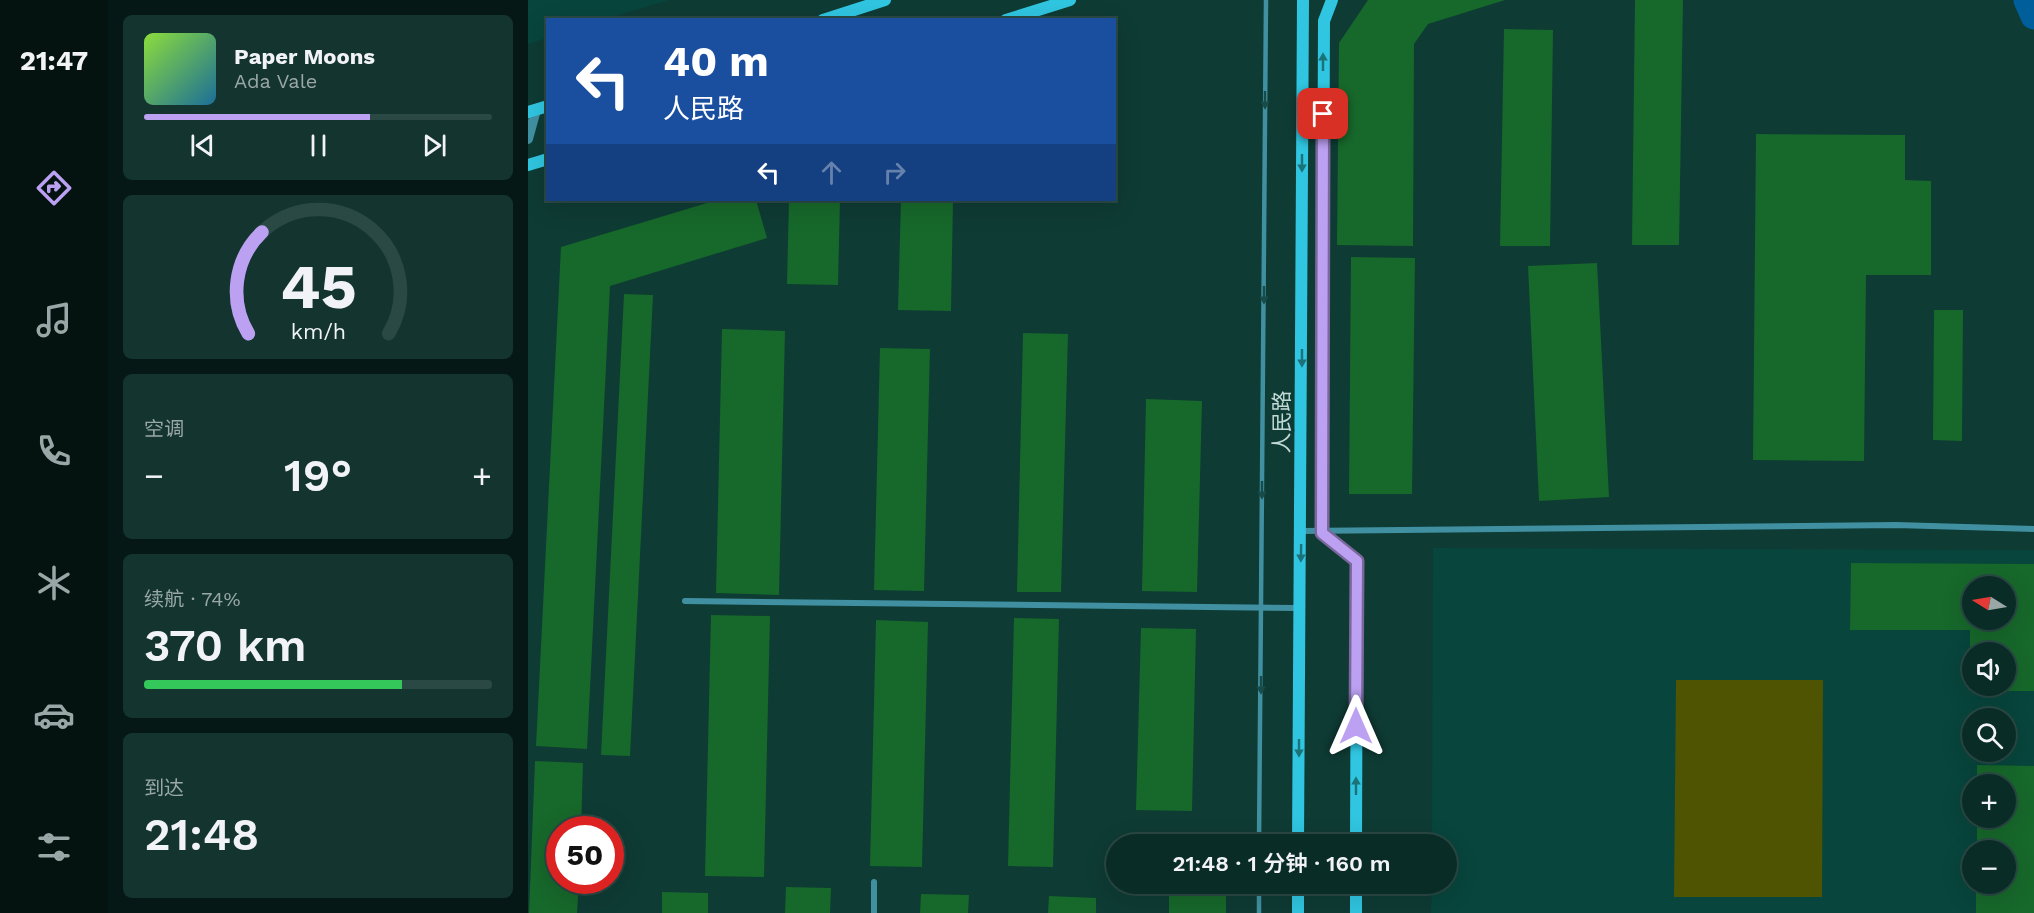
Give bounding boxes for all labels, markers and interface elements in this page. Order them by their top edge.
text: 40 m [663,37,769,86]
icon: left [564,42,642,120]
text: Paper Moons [234,44,375,69]
text: 21:47 [20,45,88,77]
one-way arrow [1318,52,1328,71]
text: Ada Vale [234,69,317,93]
pin [1297,88,1348,139]
one-way arrow [1260,91,1270,110]
text: 人民路 [663,93,744,125]
icon: arrive [1306,97,1339,130]
icon: previous [186,129,219,162]
icon: pause [302,129,335,162]
icon: next [418,129,451,162]
one-way arrow [1297,154,1307,173]
icon: left [752,156,785,189]
icon: ahead [815,156,848,189]
icon: right [878,156,911,189]
icon: directions [33,167,75,209]
text: 45 [280,250,356,323]
one-way arrow [1259,286,1268,305]
icon: music [33,299,75,341]
text: km/h [290,319,346,344]
one-way arrow [1297,349,1307,368]
street label: 人民路 [1269,391,1294,454]
text: 空调 [144,417,184,441]
icon: phone [33,430,75,472]
text: 19° [284,449,352,502]
text: − [144,456,164,495]
text: + [472,456,492,495]
one-way arrow [1257,481,1267,500]
one-way arrow [1296,544,1306,563]
icon: climate [33,562,75,604]
north arrow [1962,576,2016,630]
map controls [1962,576,2016,894]
text: 续航 · 74% [144,587,241,611]
text: 370 km [144,619,307,672]
button: sound [1962,642,2016,696]
one-way arrow [1256,676,1266,695]
icon: car [33,694,75,736]
position arrow [1324,694,1388,758]
button: search [1962,708,2016,762]
one-way arrow [1294,739,1304,758]
button: + [1962,774,2016,828]
text: 到达 [144,776,184,800]
one-way arrow [1351,777,1361,796]
text: 21:48 [144,808,259,861]
speed limit sign: 50 [546,816,624,894]
icon: filters [33,826,75,868]
button: − [1962,840,2016,894]
text: 21:48 · 1 分钟 · 160 m [1172,851,1391,876]

